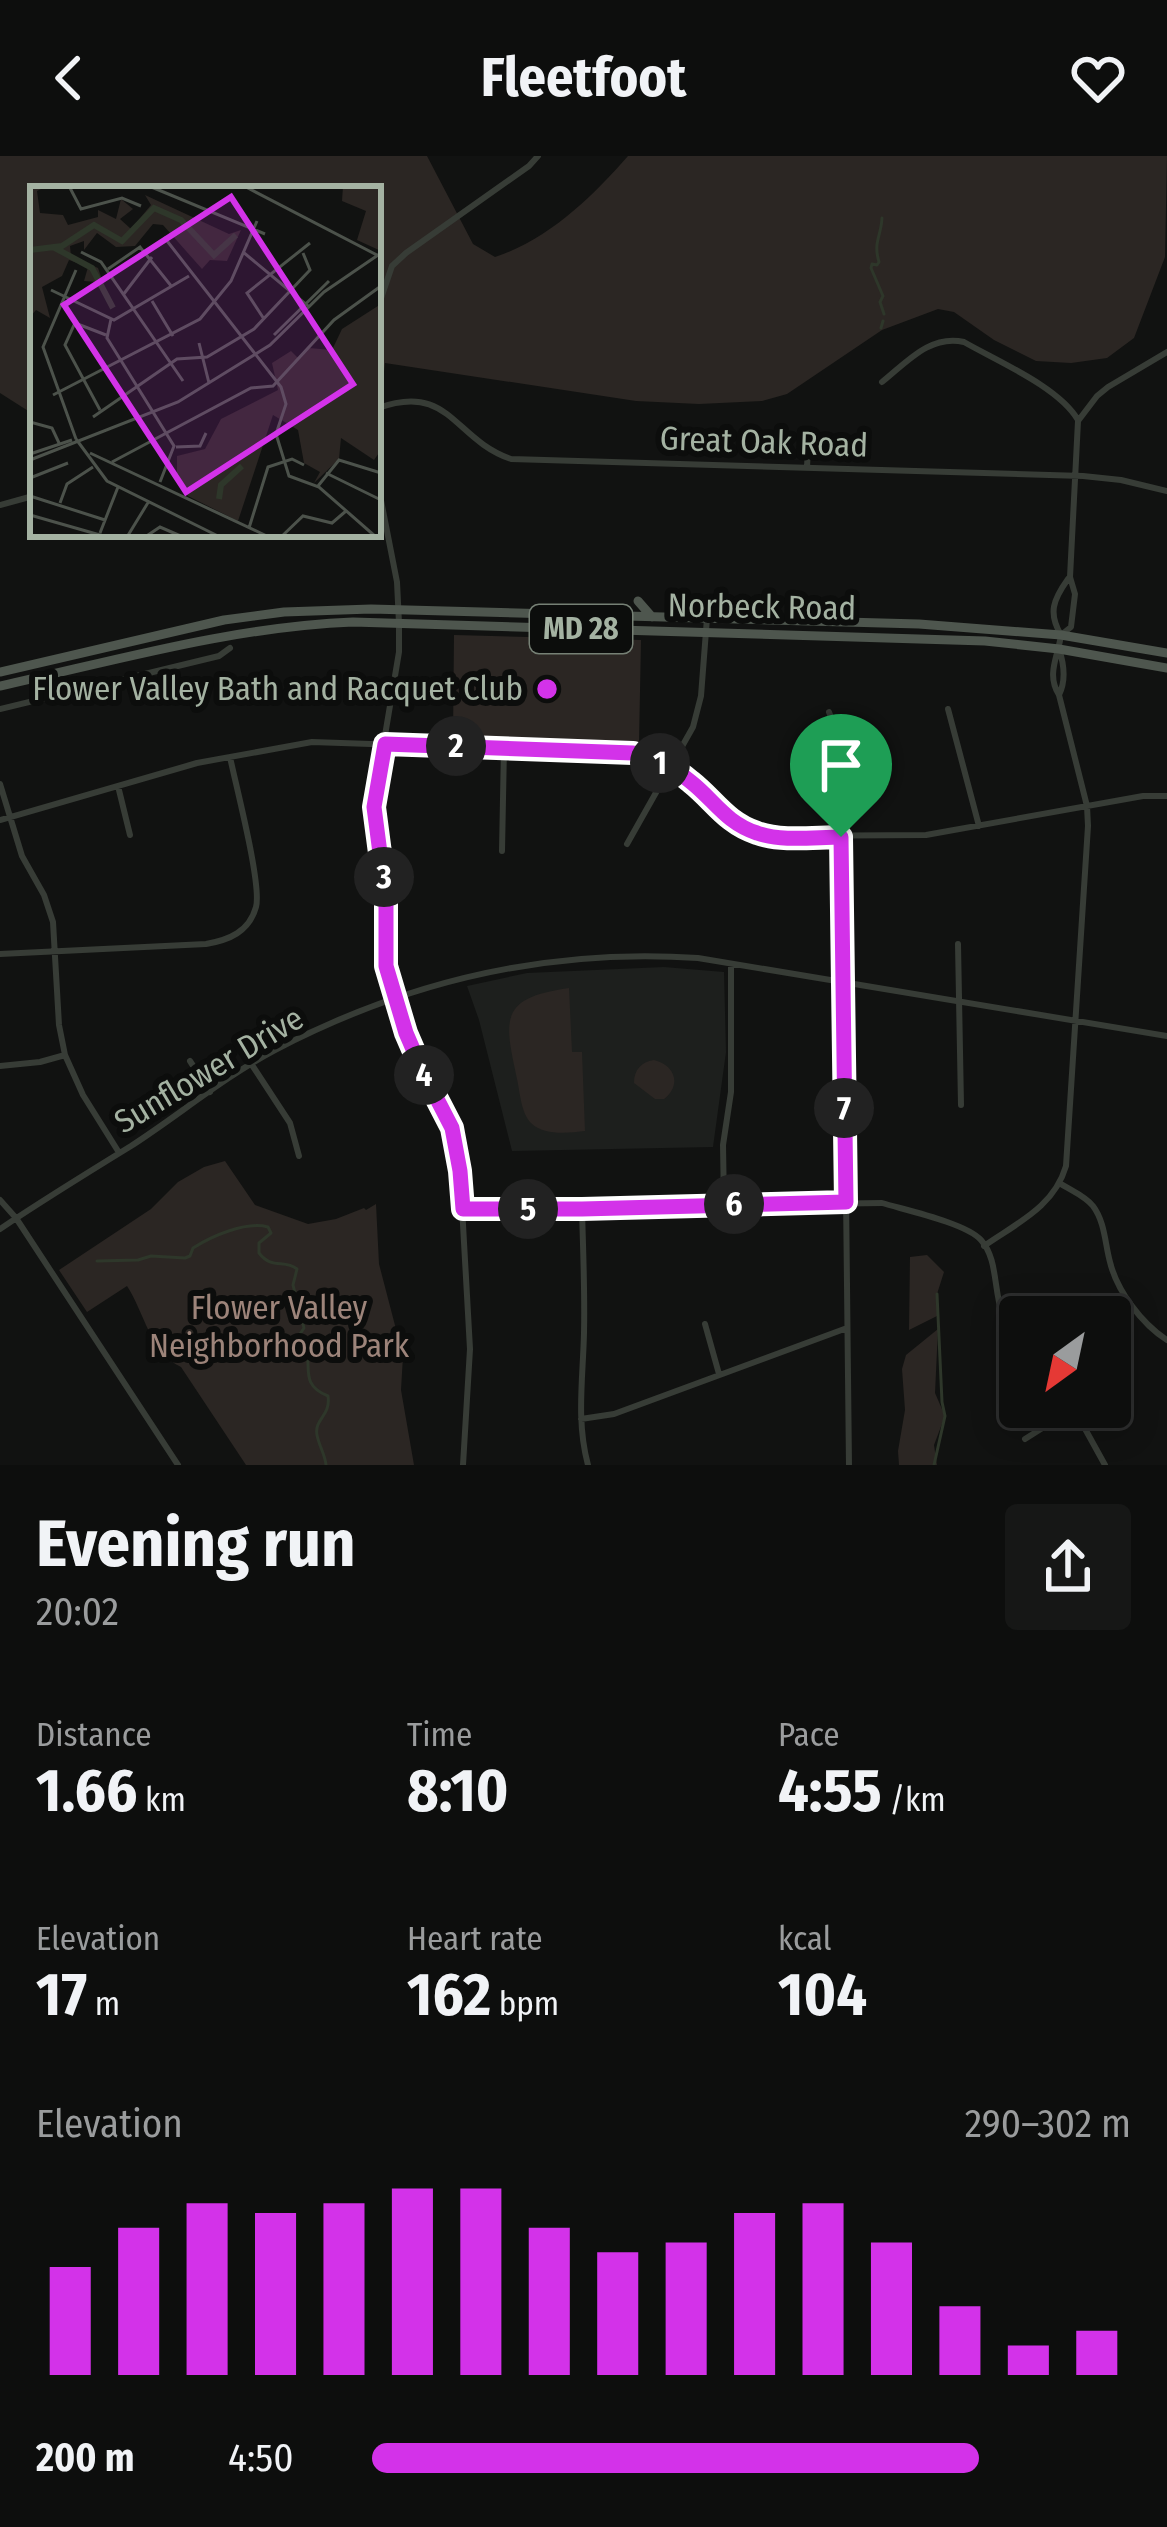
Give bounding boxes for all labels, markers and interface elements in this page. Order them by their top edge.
icon: back [36,45,102,111]
icon: heart [1065,45,1131,111]
text: Fleetfoot [481,46,686,110]
inset map [30,186,381,537]
street label: Great Oak Road [659,418,869,466]
street label: Norbeck Road [667,585,857,629]
road number: MD 28 [530,605,632,653]
place label: Flower Valley Bath and Racquet Club [32,669,523,709]
marker: Flower Valley Bath and Racquet Club [534,676,560,702]
pin [790,714,892,837]
pin: 2 [426,716,486,776]
text: 2 [448,726,464,766]
icon: arrive [808,732,874,798]
pin: 1 [630,733,690,793]
text: 1 [653,743,667,783]
pin: 3 [354,847,414,907]
text: 3 [376,857,392,897]
street label: Sunflower Drive [107,998,311,1142]
pin: 4 [394,1045,454,1105]
text: 4 [416,1055,432,1095]
pin: 7 [814,1078,874,1138]
text: 7 [837,1088,851,1128]
pin: 6 [704,1174,764,1234]
pin: 5 [498,1179,558,1239]
text: 6 [725,1184,743,1224]
text: 5 [520,1189,536,1229]
park label: Flower Valley Neighborhood Park [149,1288,410,1366]
north arrow [999,1296,1131,1428]
map controls [999,1296,1131,1428]
text: Evening run [36,1504,356,1583]
button: share [1005,1504,1131,1630]
text: 20:02 [36,1589,119,1635]
text: Distance [36,1715,152,1755]
text: Time [407,1715,472,1755]
text: Pace [778,1715,840,1755]
text: 1.66 [36,1755,137,1827]
text: 8:10 [407,1755,509,1827]
text: 4:55 [778,1755,882,1827]
text: km [137,1780,186,1820]
text: /km [882,1780,946,1820]
text: Elevation [36,1919,160,1959]
text: Heart rate [407,1919,543,1959]
text: kcal [778,1919,831,1959]
text: 17 [36,1959,87,2031]
text: 162 [407,1959,491,2031]
text: 104 [778,1959,867,2031]
text: m [87,1984,120,2024]
text: bpm [491,1984,559,2024]
text: Elevation [36,2101,183,2147]
text: 290–302 m [965,2101,1131,2147]
text: 200 m [36,2435,135,2481]
text: 4:50 [228,2435,294,2481]

